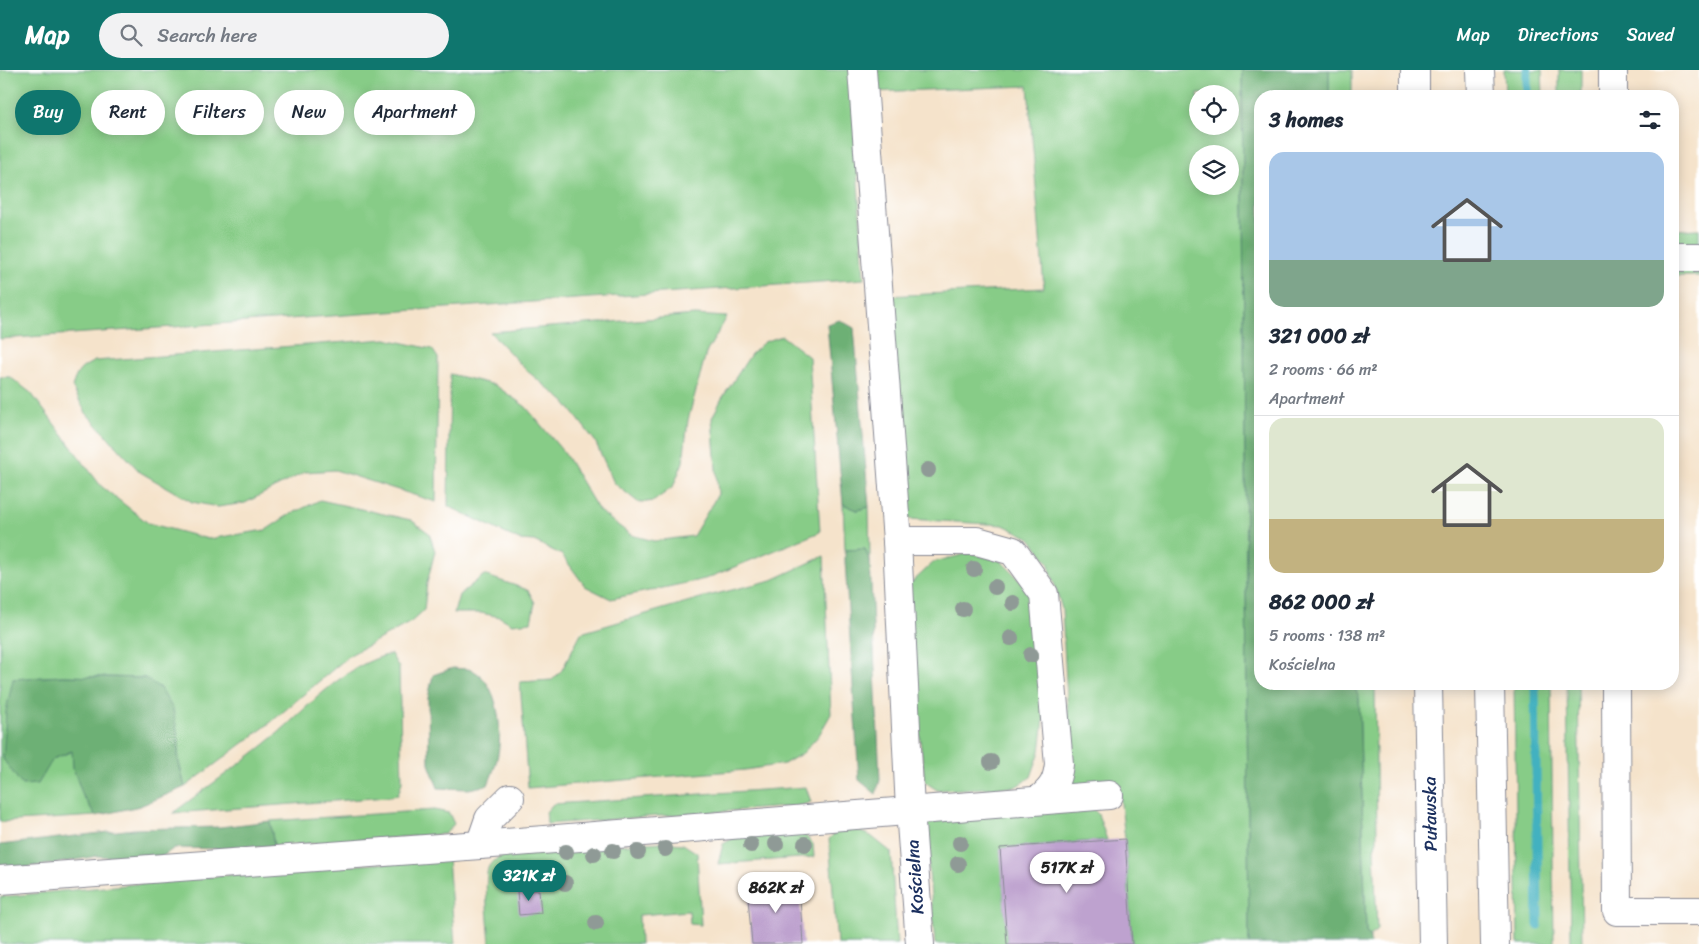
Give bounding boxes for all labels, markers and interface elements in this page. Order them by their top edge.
search box [99,13,449,58]
text: Map [25,14,69,56]
text: Search here [157,19,257,52]
text: Map [1457,19,1490,51]
text: Directions [1518,19,1599,51]
text: Saved [1627,19,1674,51]
icon: search [117,21,145,49]
map controls [1189,85,1239,195]
button: locate [1189,85,1239,135]
chip: Buy [15,90,81,135]
chip: Rent [91,90,165,135]
chip: Filters [175,90,264,135]
chip: New [274,90,344,135]
chip: Apartment [354,90,475,135]
text: 3 homes [1269,101,1343,139]
icon: filters [1636,106,1664,134]
button: layers [1189,145,1239,195]
icon: home [1422,185,1512,275]
text: 321 000 zł [1269,317,1369,355]
text: 2 rooms · 66 m² [1269,355,1378,384]
text: Apartment [1269,384,1345,413]
icon: home [1422,450,1512,540]
text: 862 000 zł [1269,583,1373,621]
text: 5 rooms · 138 m² [1269,621,1385,650]
text: Kościelna [1269,650,1336,679]
street label: Puławska [1413,776,1447,852]
street label: Kościelna [896,839,934,915]
pin: 517K zł [1021,852,1113,894]
text: 517K zł [1041,853,1093,882]
pin: 321K zł [483,860,575,902]
text: 321K zł [503,861,555,890]
pin: 862K zł [730,872,822,914]
text: 862K zł [749,873,803,902]

